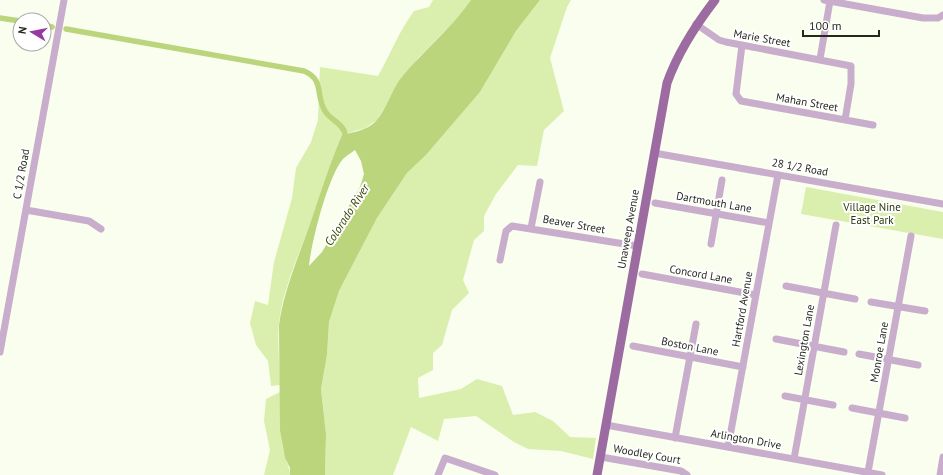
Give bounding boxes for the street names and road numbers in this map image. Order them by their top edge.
street label: Marie Street [732,26,792,50]
street label: Mahan Street [775,90,839,114]
street label: C 1/2 Road [10,148,32,200]
street label: 28 1/2 Road [771,155,829,179]
street label: Unaweep Avenue [614,188,642,270]
street label: Dartmouth Lane [675,188,753,216]
street label: Beaver Street [542,212,607,236]
street label: Concord Lane [668,262,734,286]
street label: Hartford Avenue [728,270,756,348]
street label: Lexington Lane [791,303,817,377]
street label: Monroe Lane [867,320,891,383]
street label: Boston Lane [660,334,720,358]
street label: Arlington Drive [710,426,783,452]
street label: Woodley Court [612,441,682,467]

